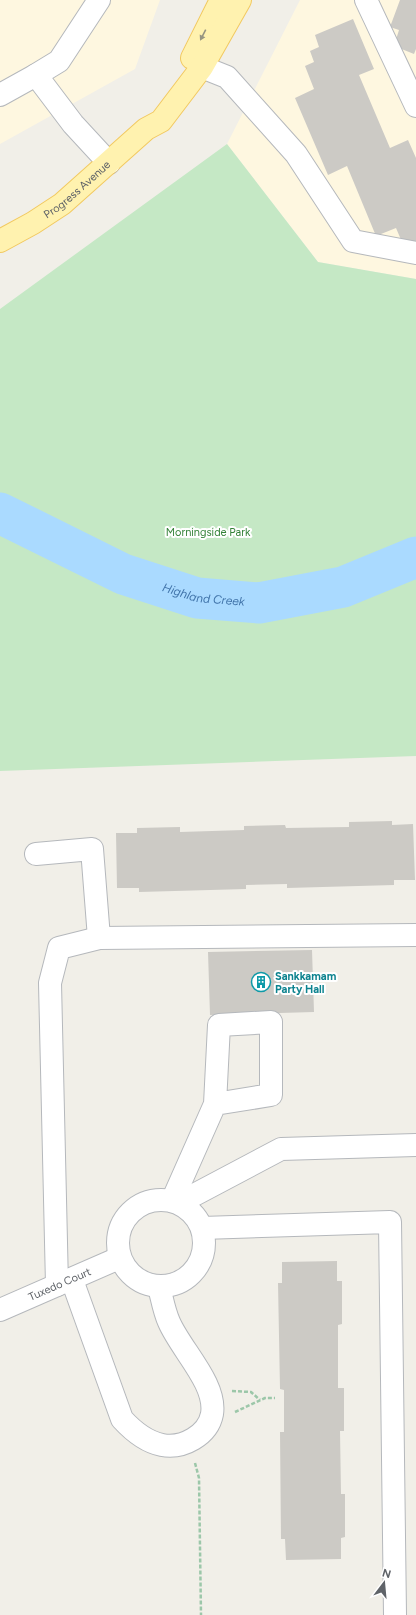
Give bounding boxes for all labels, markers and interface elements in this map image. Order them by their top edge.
one-way arrow [200,29,206,41]
street label: Progress Avenue [41,158,113,221]
park label: Morningside Park [166,526,251,539]
water label: Highland Creek [161,580,246,609]
place label: Sankkamam Party Hall [275,970,337,996]
building icon: Sankkamam Party Hall [250,971,272,993]
street label: Tuxedo Court [26,1265,93,1303]
north arrow [364,1563,404,1603]
text: N [381,1566,393,1581]

